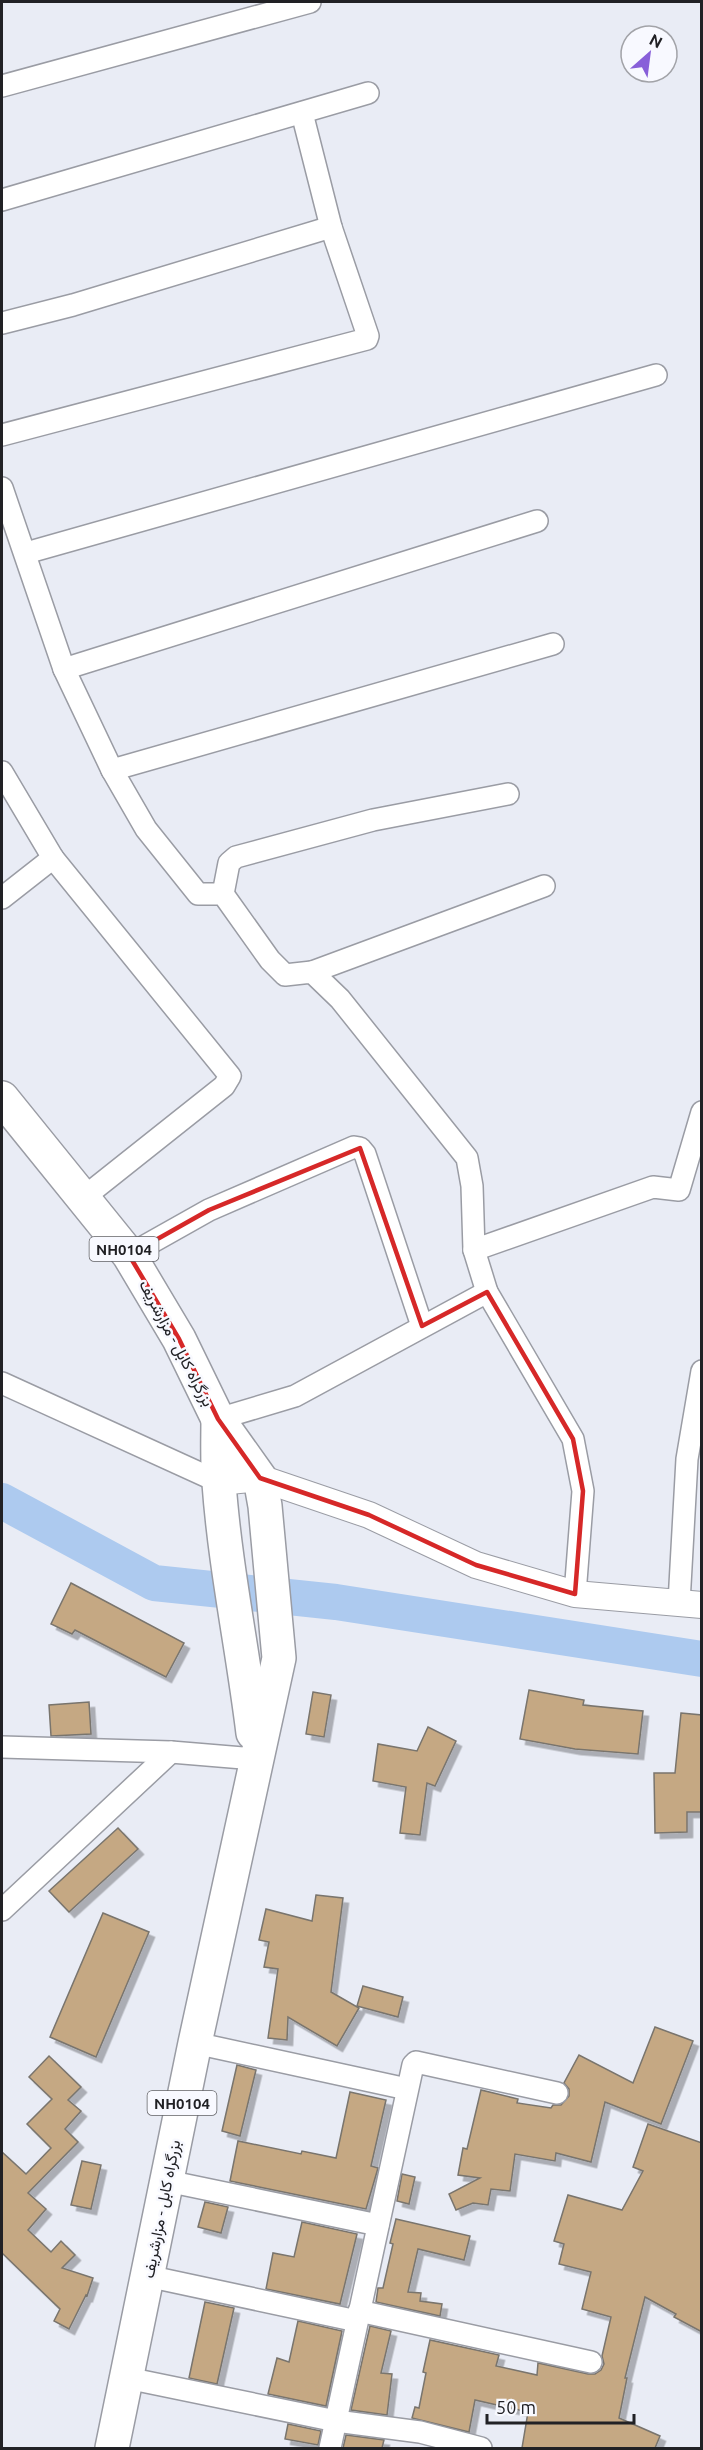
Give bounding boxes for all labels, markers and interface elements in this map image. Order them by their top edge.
north arrow [619,24,679,84]
text: N [647,30,666,52]
road number: NH0104 [90,1237,158,1261]
street label: بزرگراه کابل - مزارشریف [134,1277,218,1410]
road number: NH0104 [148,2091,216,2115]
street label: بزرگراه کابل - مزارشریف [139,2138,185,2280]
scale bar [487,2387,634,2425]
text: 50 m [496,2397,536,2417]

